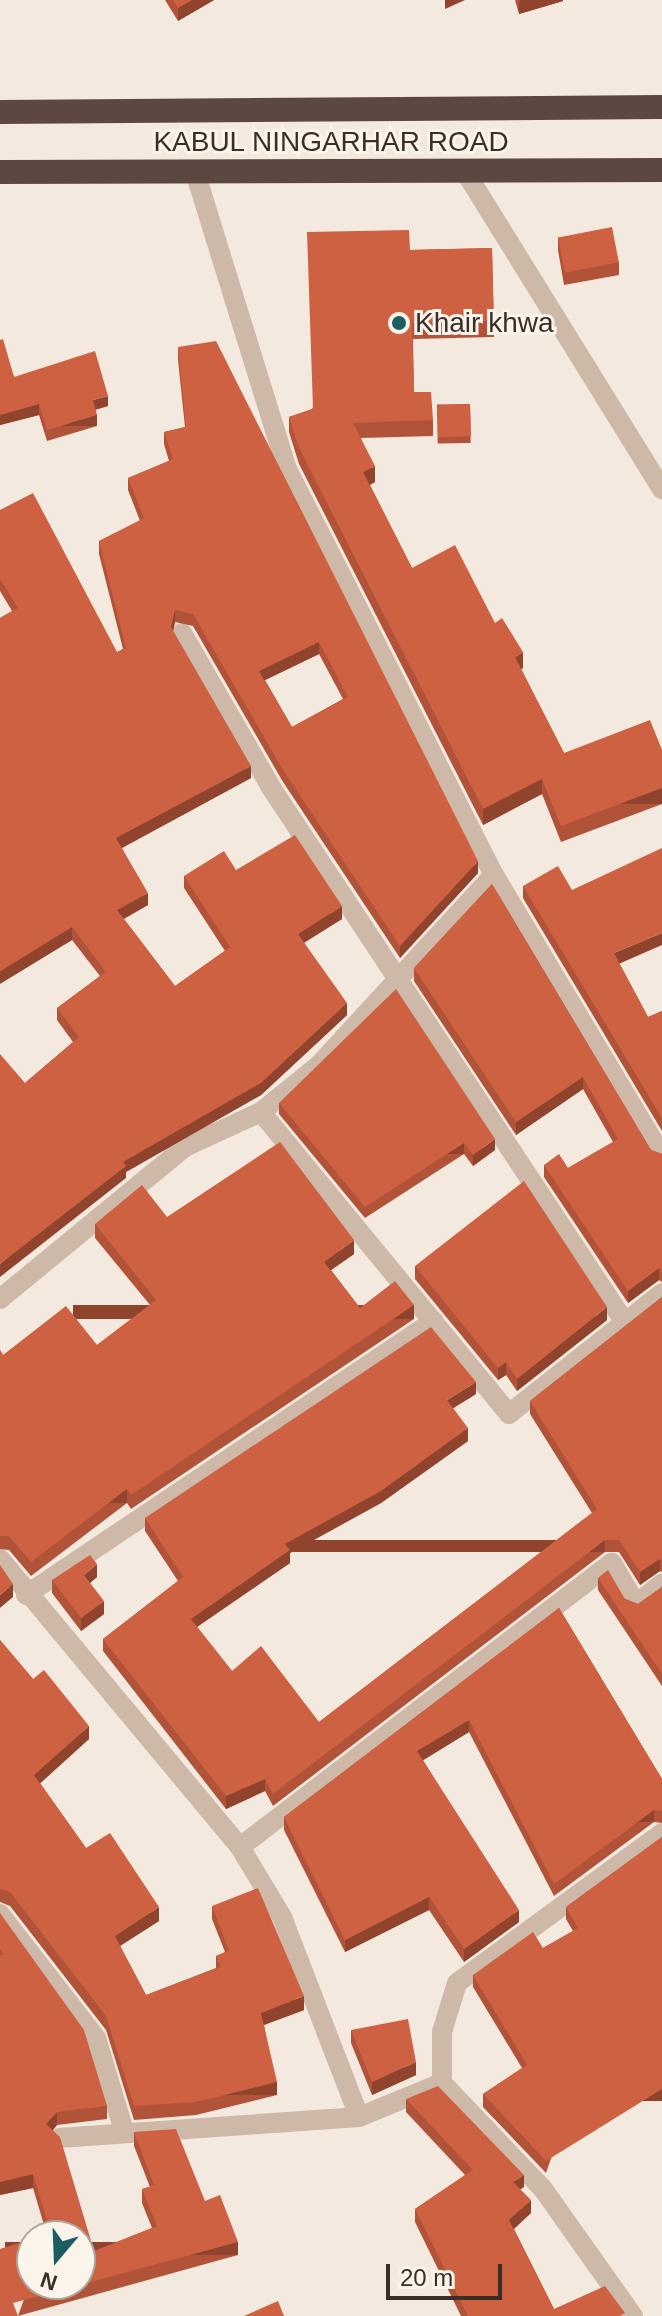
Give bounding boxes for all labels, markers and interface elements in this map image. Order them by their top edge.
street label: KABUL NINGARHAR ROAD [153,125,509,159]
place label: Khair khwa [415,306,554,340]
marker: Khair khwa [390,314,408,332]
north arrow [16,2220,96,2300]
scale bar [390,2248,506,2298]
text: 20 m [400,2264,453,2291]
text: N [37,2267,60,2296]

